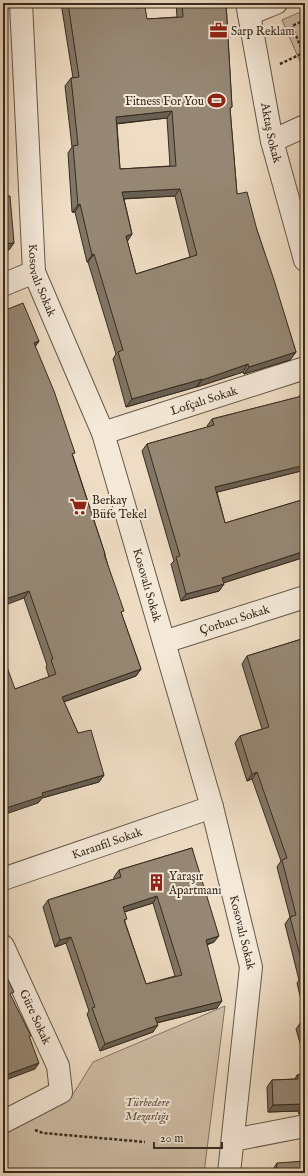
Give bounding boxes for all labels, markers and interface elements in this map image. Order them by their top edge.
office icon: Sarp Reklam [208,21,228,41]
place label: Sarp Reklam [231,24,295,40]
sports icon: Fitness For You [207,91,227,111]
place label: Fitness For You [125,94,204,109]
street label: Aktaş Sokak [257,100,285,165]
street label: Kosovalı Sokak [25,243,59,319]
street label: Lofçalı Sokak [169,383,240,419]
place label: Berkay Büfe Tekel [92,493,148,522]
supermarket icon: Berkay Büfe Tekel [69,497,89,517]
street label: Kosovalı Sokak [129,547,165,624]
street label: Çorbacı Sokak [198,602,272,638]
street label: Karanfil Sokak [70,824,145,863]
place label: Yaraşır Apartmanı [168,869,221,899]
building icon: Yaraşır Apartmanı [146,873,166,893]
street label: Kosovalı Sokak [226,894,258,972]
street label: Güre Sokak [16,987,54,1048]
park label: Türbedere Mezarlığı [125,1095,169,1125]
scale bar [154,1124,222,1150]
text: 20 m [160,1131,183,1146]

